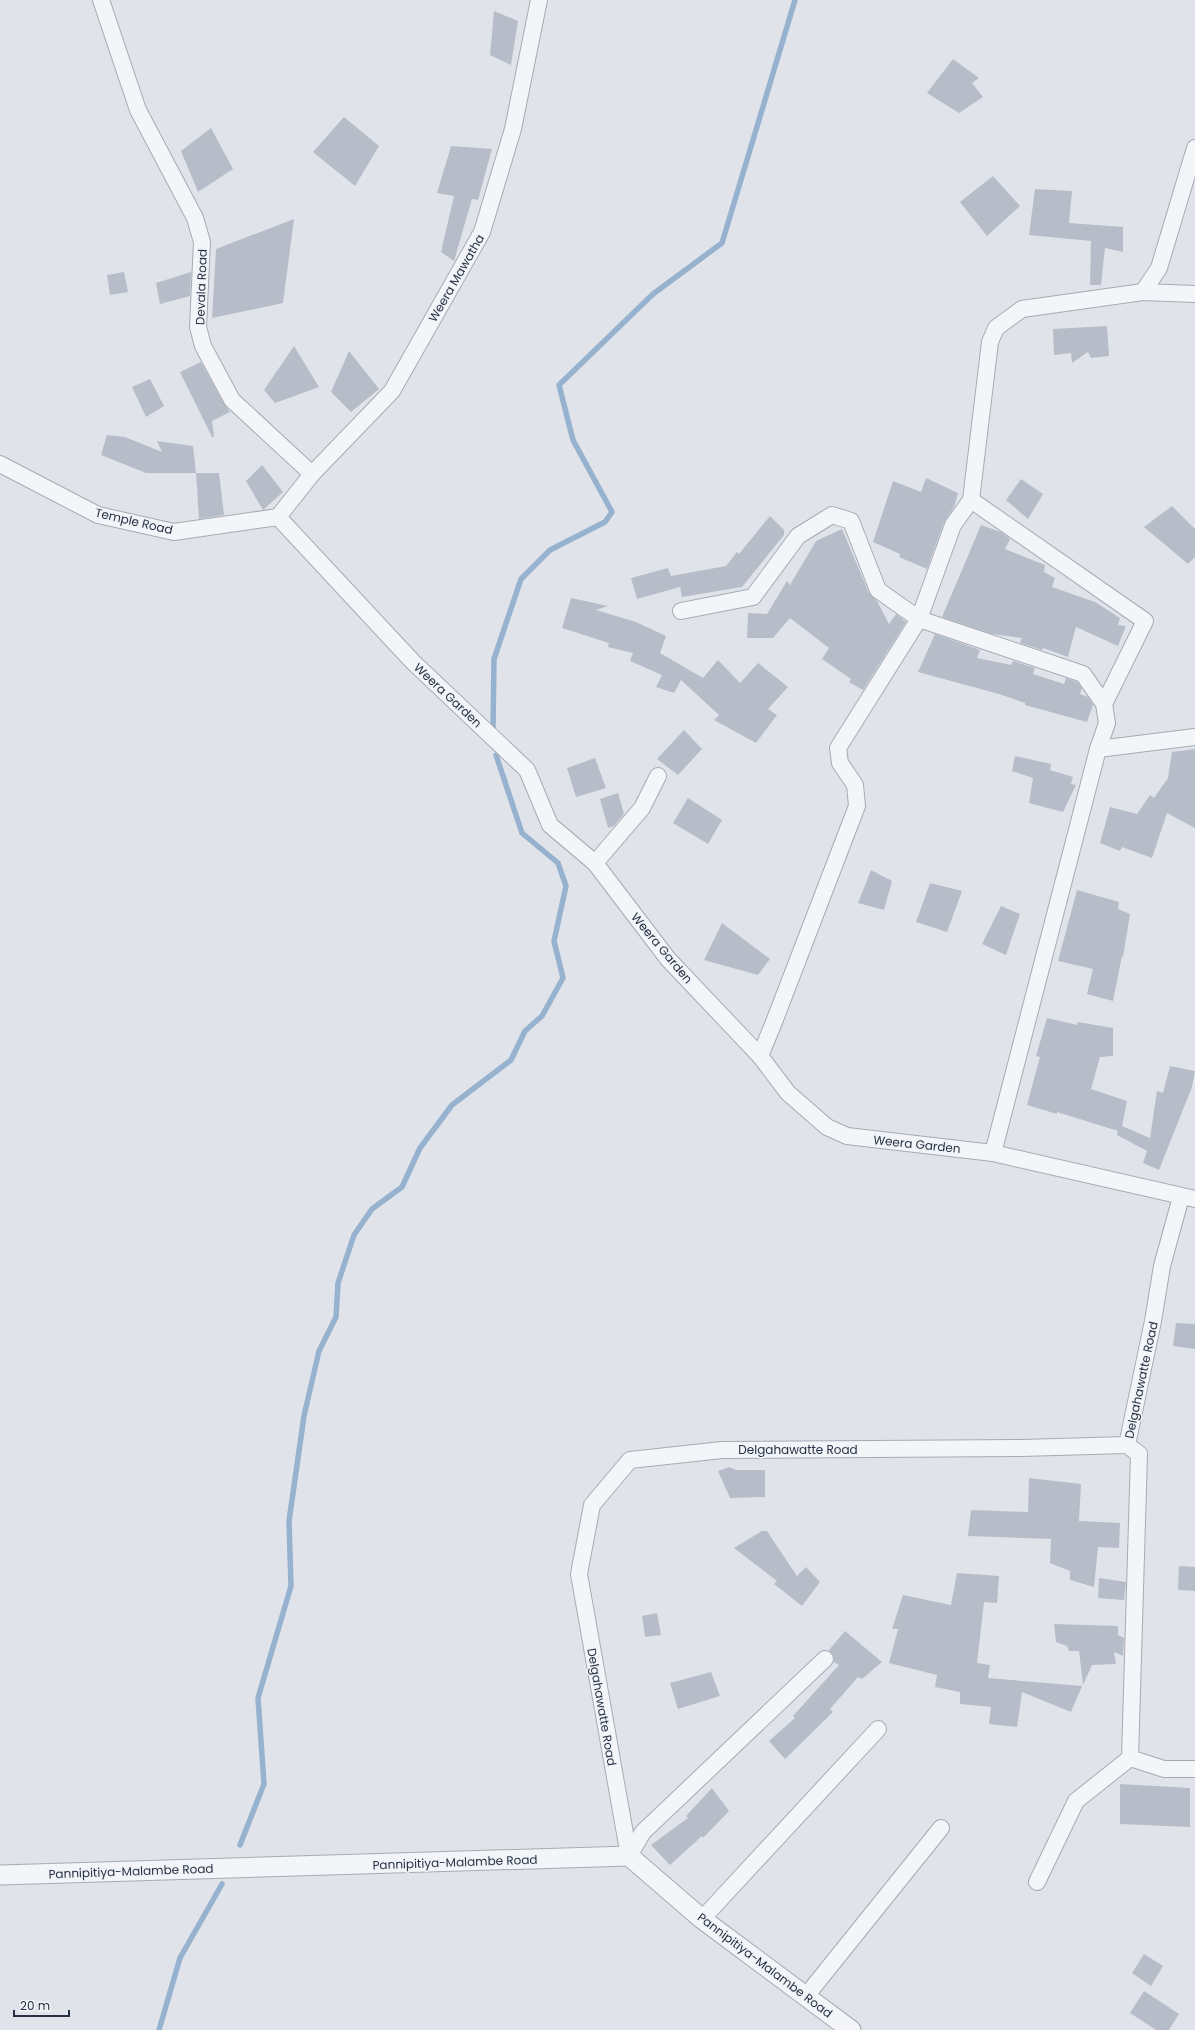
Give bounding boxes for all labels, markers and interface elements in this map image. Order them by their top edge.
street label: Weera Mawatha [424,231,488,325]
street label: Devala Road [191,249,211,325]
street label: Temple Road [94,504,174,538]
street label: Weera Garden [410,659,486,731]
street label: Weera Garden [627,909,697,987]
street label: Weera Garden [873,1131,961,1157]
street label: Delgahawatte Road [1120,1320,1162,1440]
street label: Delgahawatte Road [738,1441,858,1458]
street label: Delgahawatte Road [583,1647,621,1767]
street label: Pannipitiya-Malambe Road [372,1851,538,1873]
street label: Pannipitiya-Malambe Road [48,1860,214,1882]
street label: Pannipitiya-Malambe Road [694,1909,836,2021]
scale bar [14,1992,69,2018]
text: 20 m [20,1997,50,2014]

